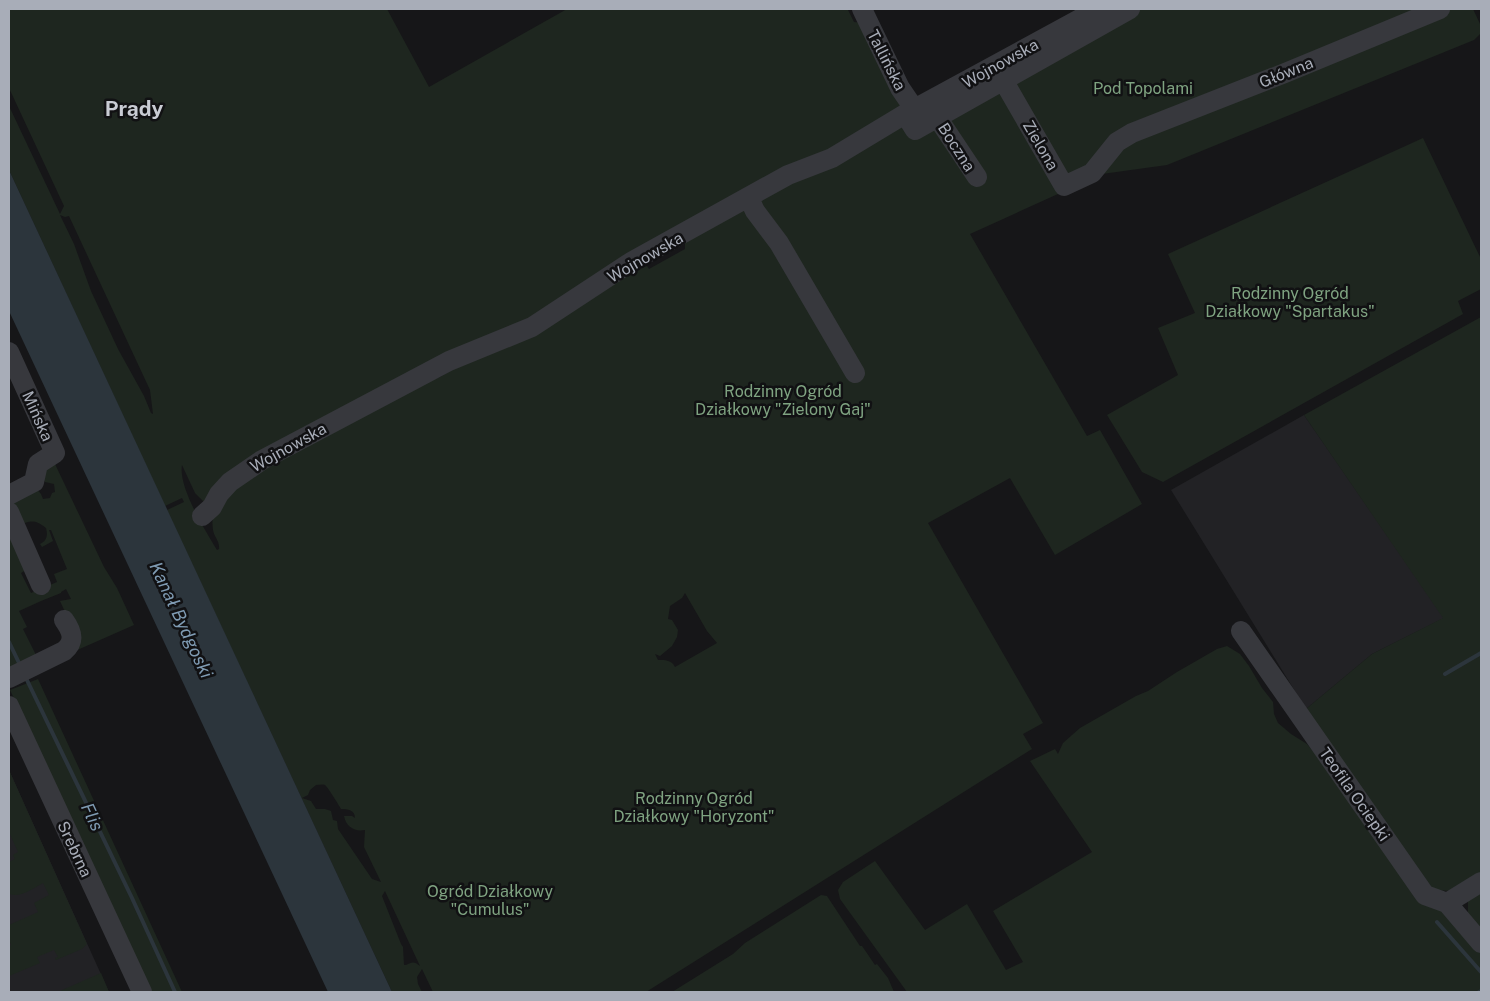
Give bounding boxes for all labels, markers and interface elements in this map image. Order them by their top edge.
street label: Tallińska [863,27,910,94]
street label: Wojnowska [959,35,1042,92]
street label: Główna [1256,53,1316,92]
park label: Pod Topolami [1093,79,1193,98]
district label: Prądy [105,96,163,121]
street label: Zielona [1019,117,1062,174]
street label: Boczna [934,119,979,175]
street label: Wojnowska [604,228,686,287]
park label: Rodzinny Ogród Działkowy "Spartakus" [1205,284,1375,321]
park label: Rodzinny Ogród Działkowy "Zielony Gaj" [695,382,871,419]
street label: Mińska [18,388,57,444]
street label: Wojnowska [247,419,330,476]
water label: Kanał Bydgoski [145,558,218,682]
street label: Teofila Ociepki [1315,744,1394,845]
park label: Rodzinny Ogród Działkowy "Horyzont" [613,789,775,826]
water label: Flis [77,799,108,834]
street label: Srebrna [53,818,96,880]
park label: Ogród Działkowy "Cumulus" [427,882,553,919]

